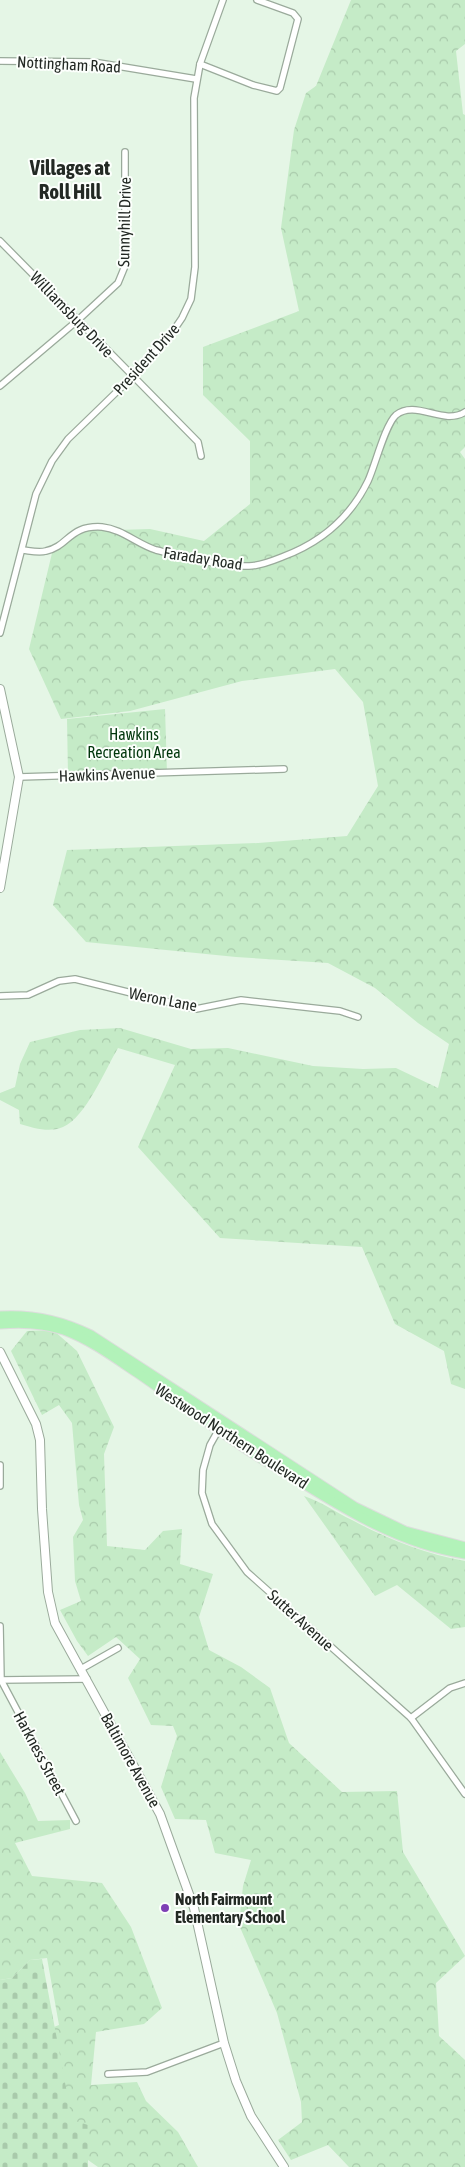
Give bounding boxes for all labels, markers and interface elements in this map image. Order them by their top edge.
street label: Nottingham Road [17,52,121,77]
district label: Villages at Roll Hill [29,155,110,203]
street label: Sunnyhill Drive [114,177,135,267]
street label: Williamsburg Drive [26,268,117,361]
street label: President Drive [109,320,183,398]
street label: Faraday Road [162,543,244,574]
park label: Hawkins Recreation Area [87,725,181,761]
street label: Hawkins Avenue [59,763,155,785]
street label: Weron Lane [127,984,199,1014]
street label: Westwood Northern Boulevard [152,1380,312,1492]
street label: Sutter Avenue [265,1586,337,1654]
street label: Harkness Street [10,1708,70,1798]
street label: Baltimore Avenue [98,1710,164,1810]
place label: North Fairmount Elementary School [175,1890,286,1926]
marker: North Fairmount Elementary School [159,1902,171,1914]

